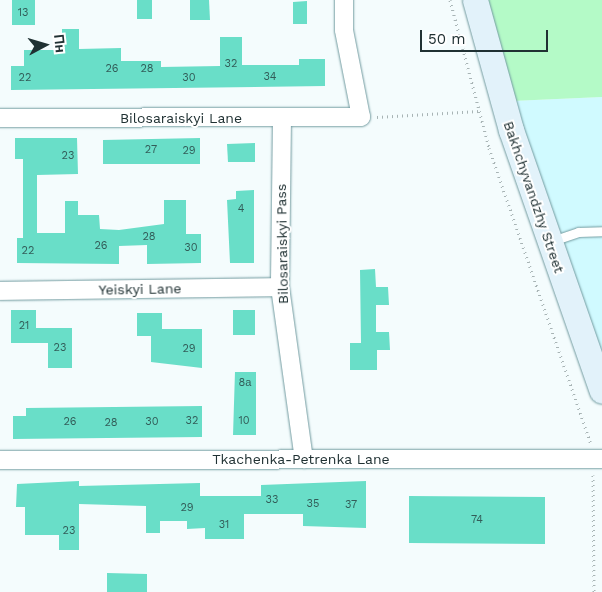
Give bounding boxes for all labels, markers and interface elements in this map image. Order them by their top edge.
house number: 13 [18,6,28,20]
north arrow [20,20,70,70]
scale bar [422,20,550,52]
text: 50 m [428,30,465,48]
text: Пн [51,33,69,53]
house number: 32 [225,57,237,71]
house number: 26 [105,62,119,76]
house number: 28 [140,62,154,76]
house number: 34 [263,70,277,84]
house number: 22 [19,71,31,85]
house number: 30 [182,71,196,85]
street label: Bilosaraiskyi Lane [120,110,242,126]
street label: Bakhchyvandzhy Street [500,119,568,275]
house number: 27 [145,143,157,157]
house number: 29 [182,144,196,158]
house number: 23 [62,149,74,163]
street label: Bilosaraiskyi Pass [273,184,291,304]
house number: 4 [238,202,244,216]
house number: 28 [142,230,156,244]
house number: 26 [94,239,108,253]
house number: 30 [184,241,198,255]
house number: 22 [22,244,34,258]
street label: Yeiskyi Lane [98,280,182,298]
house number: 21 [19,319,29,333]
house number: 23 [54,341,66,355]
house number: 29 [182,342,196,356]
house number: 8а [239,376,251,390]
house number: 32 [186,414,198,428]
house number: 10 [238,414,250,428]
house number: 26 [63,415,77,429]
house number: 30 [145,415,159,429]
house number: 28 [104,416,118,430]
street label: Tkachenka-Petrenka Lane [212,451,390,467]
house number: 33 [266,493,278,507]
house number: 35 [307,497,319,511]
house number: 37 [345,498,357,512]
house number: 29 [180,501,194,515]
house number: 74 [471,513,483,527]
house number: 31 [219,518,229,532]
house number: 23 [63,524,75,538]

